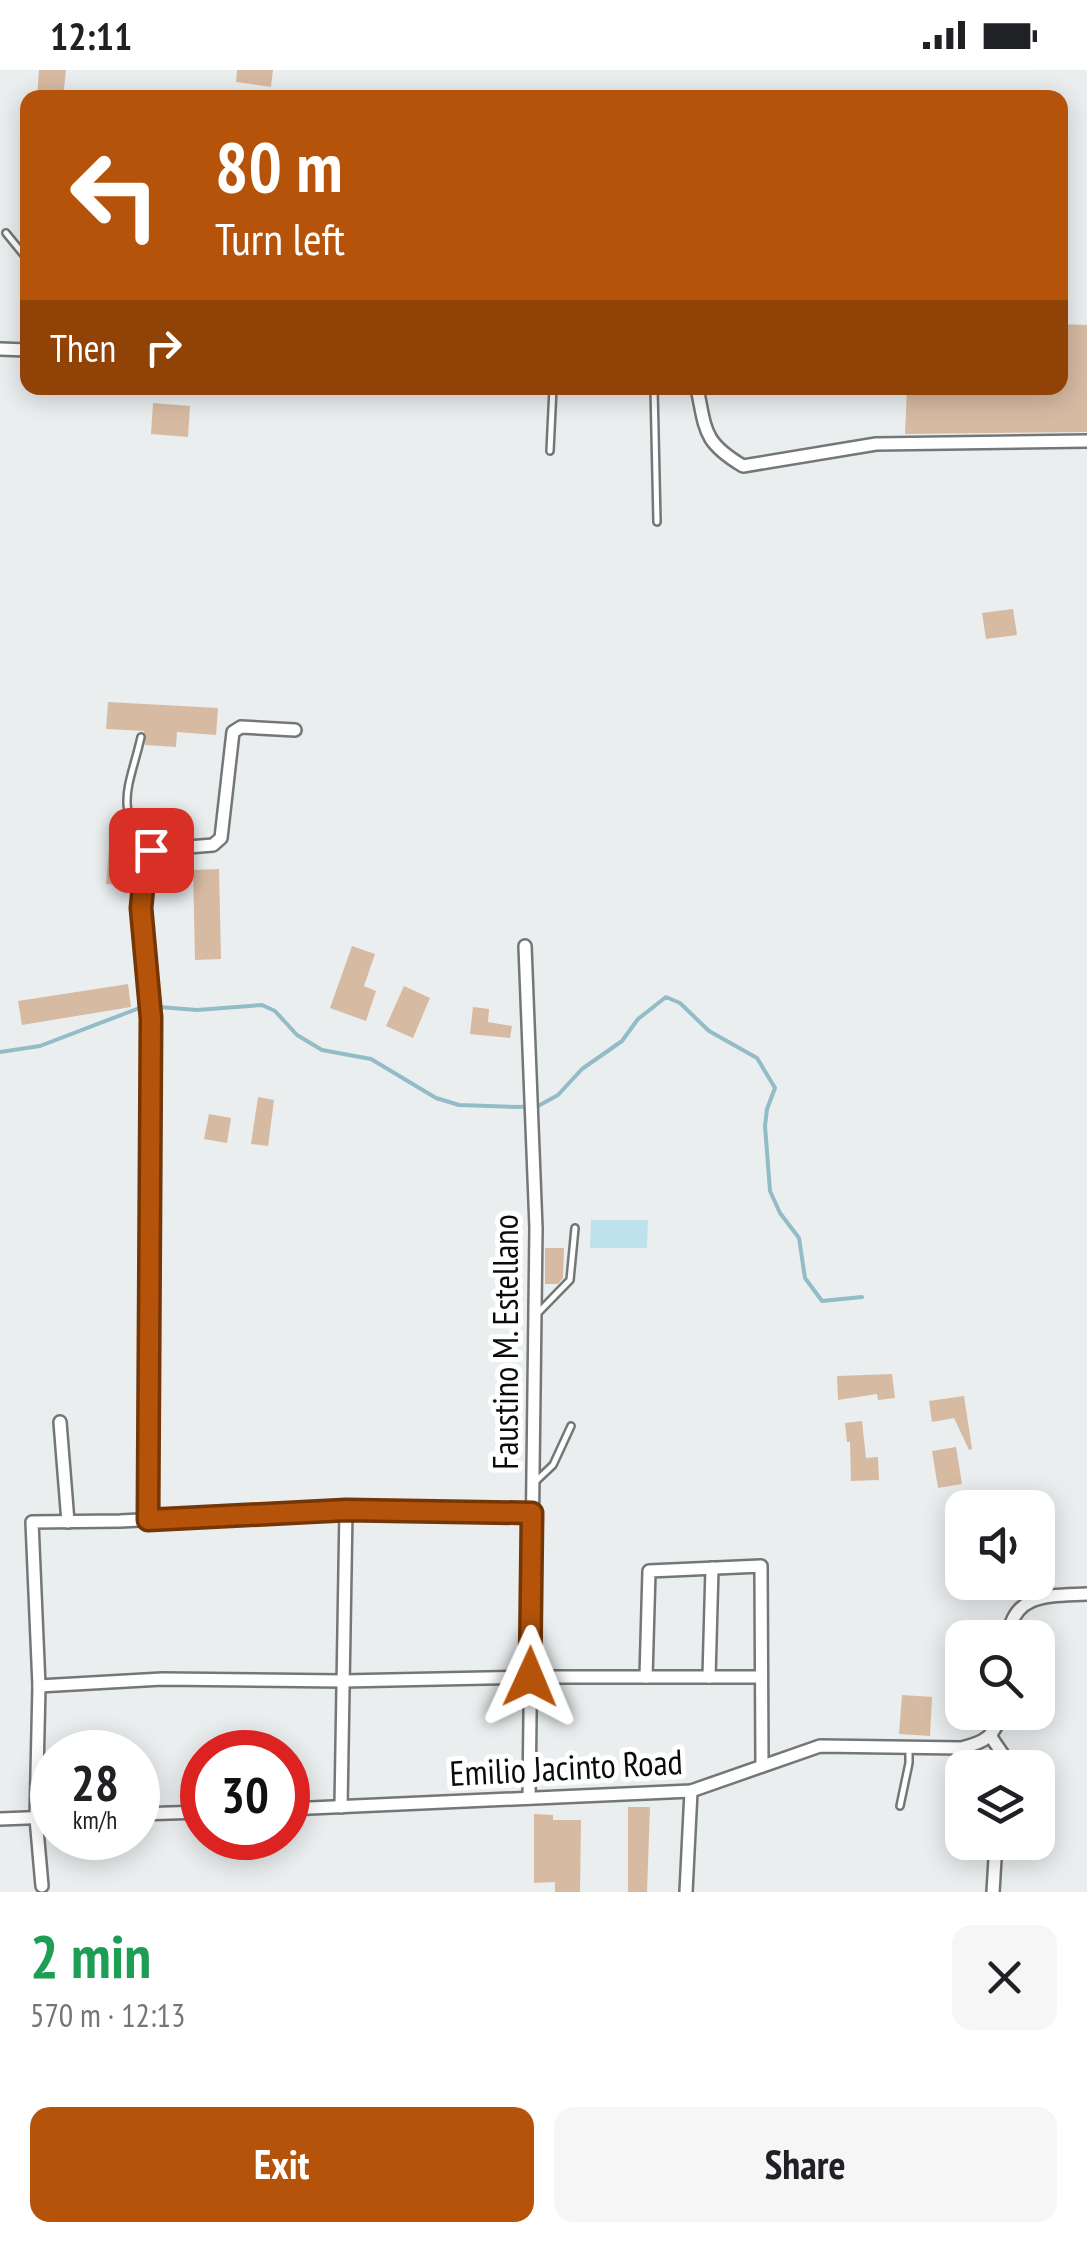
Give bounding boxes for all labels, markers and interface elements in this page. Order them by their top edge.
text: 12:11 [50,11,132,60]
text: 80 m [215,121,343,211]
icon: left [50,130,180,260]
text: Turn left [215,209,345,267]
icon: right [136,320,191,375]
text: Then [50,323,116,372]
pin [109,808,194,893]
icon: arrive [124,823,179,878]
street label: Faustino M. Estellano [482,1214,528,1470]
map controls [945,1490,1055,1860]
button: sound [945,1490,1055,1600]
button: search [945,1620,1055,1730]
position arrow [478,1625,582,1729]
speed limit sign: 30 [180,1730,310,1860]
street label: Emilio Jacinto Road [448,1738,684,1796]
text: 28 [71,1750,119,1815]
button: layers [945,1750,1055,1860]
text: km/h [73,1804,117,1836]
text: 2 min [30,1917,151,1995]
button: close [952,1925,1057,2030]
text: 570 m · 12:13 [30,1994,185,2036]
button: Exit [30,2107,534,2222]
button: Share [554,2107,1057,2222]

